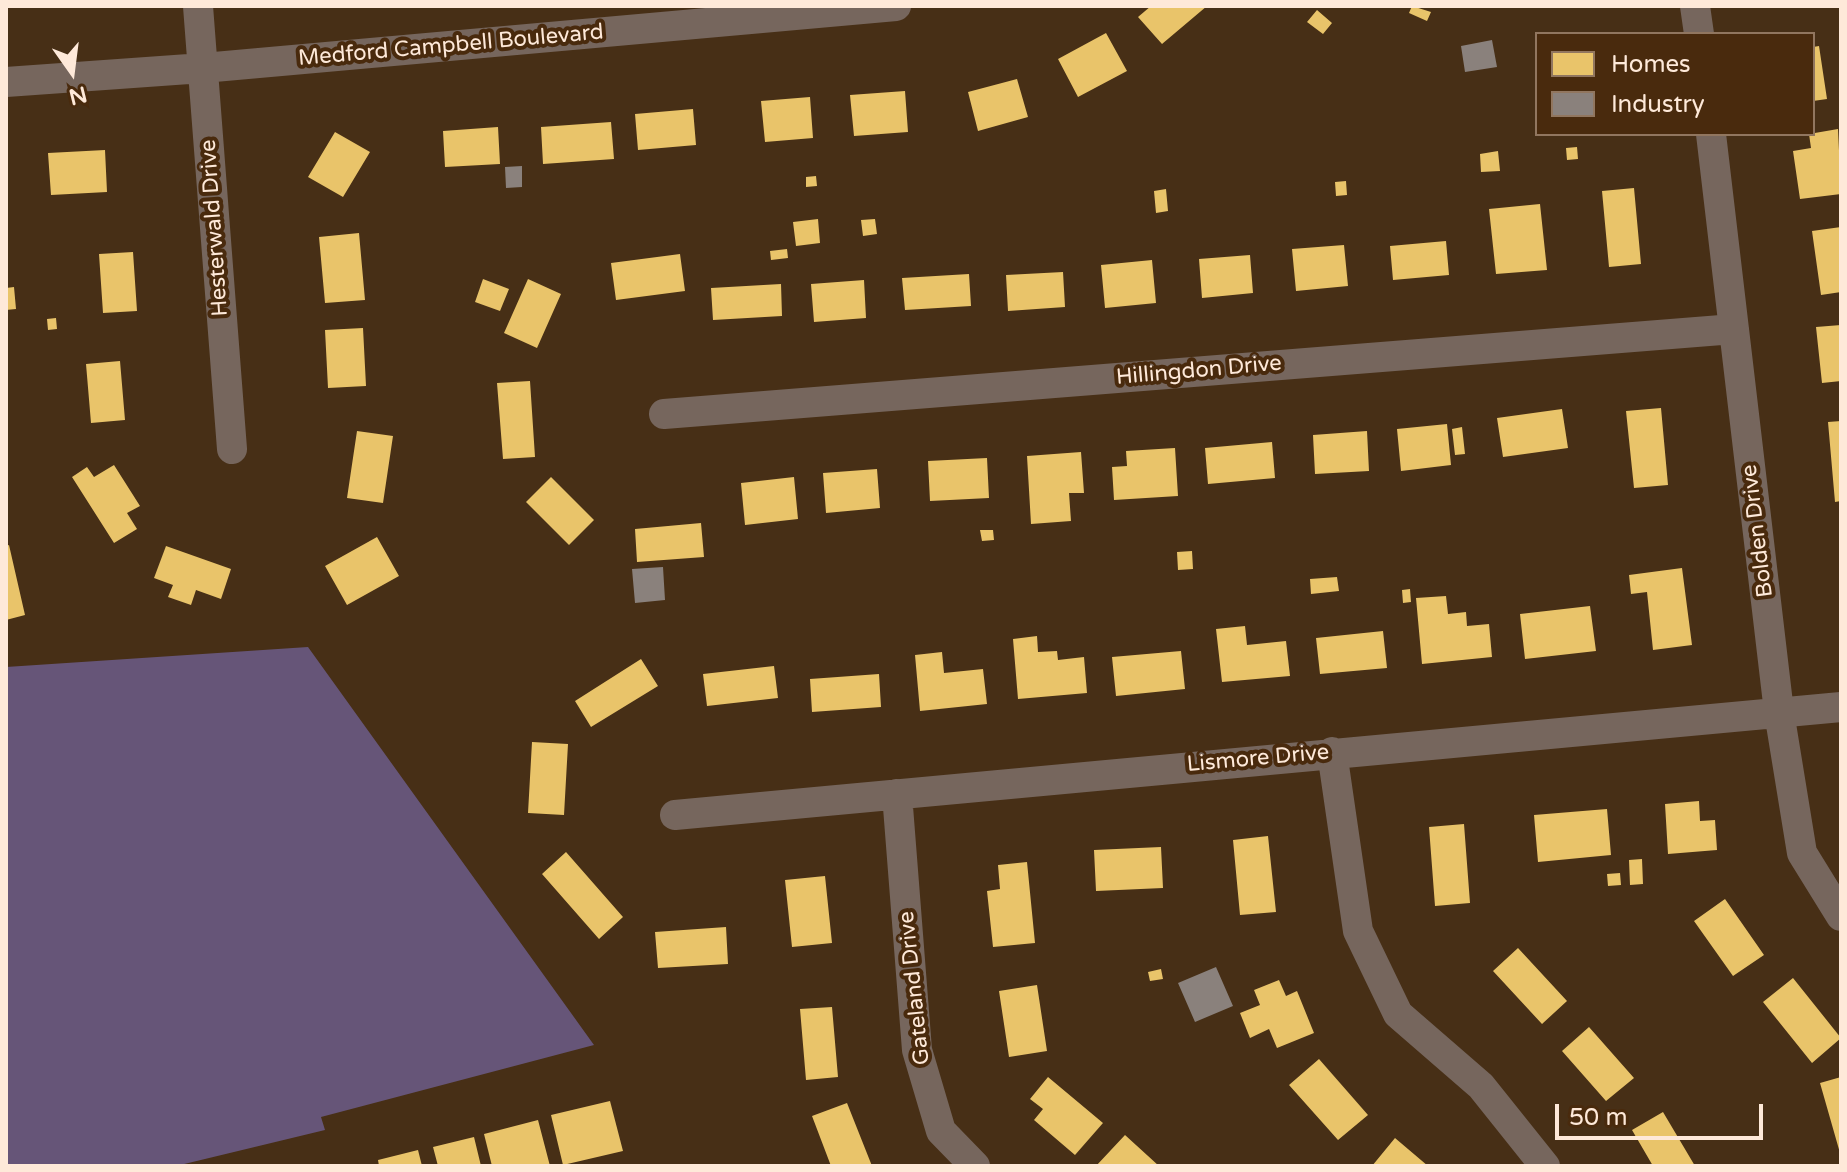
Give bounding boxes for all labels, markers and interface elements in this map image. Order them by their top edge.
street label: Medford Campbell Boulevard [297,19,605,73]
north arrow [32,32,112,112]
legend [1535,32,1815,136]
text: Homes [1611,50,1691,79]
text: N [66,81,90,110]
text: Industry [1611,90,1705,119]
street label: Hesterwald Drive [196,139,234,317]
street label: Hillingdon Drive [1115,351,1283,391]
street label: Bolden Drive [1737,463,1779,599]
street label: Lismore Drive [1186,740,1330,778]
street label: Gateland Drive [894,910,936,1066]
scale bar [1559,1088,1767,1138]
text: 50 m [1569,1103,1627,1132]

